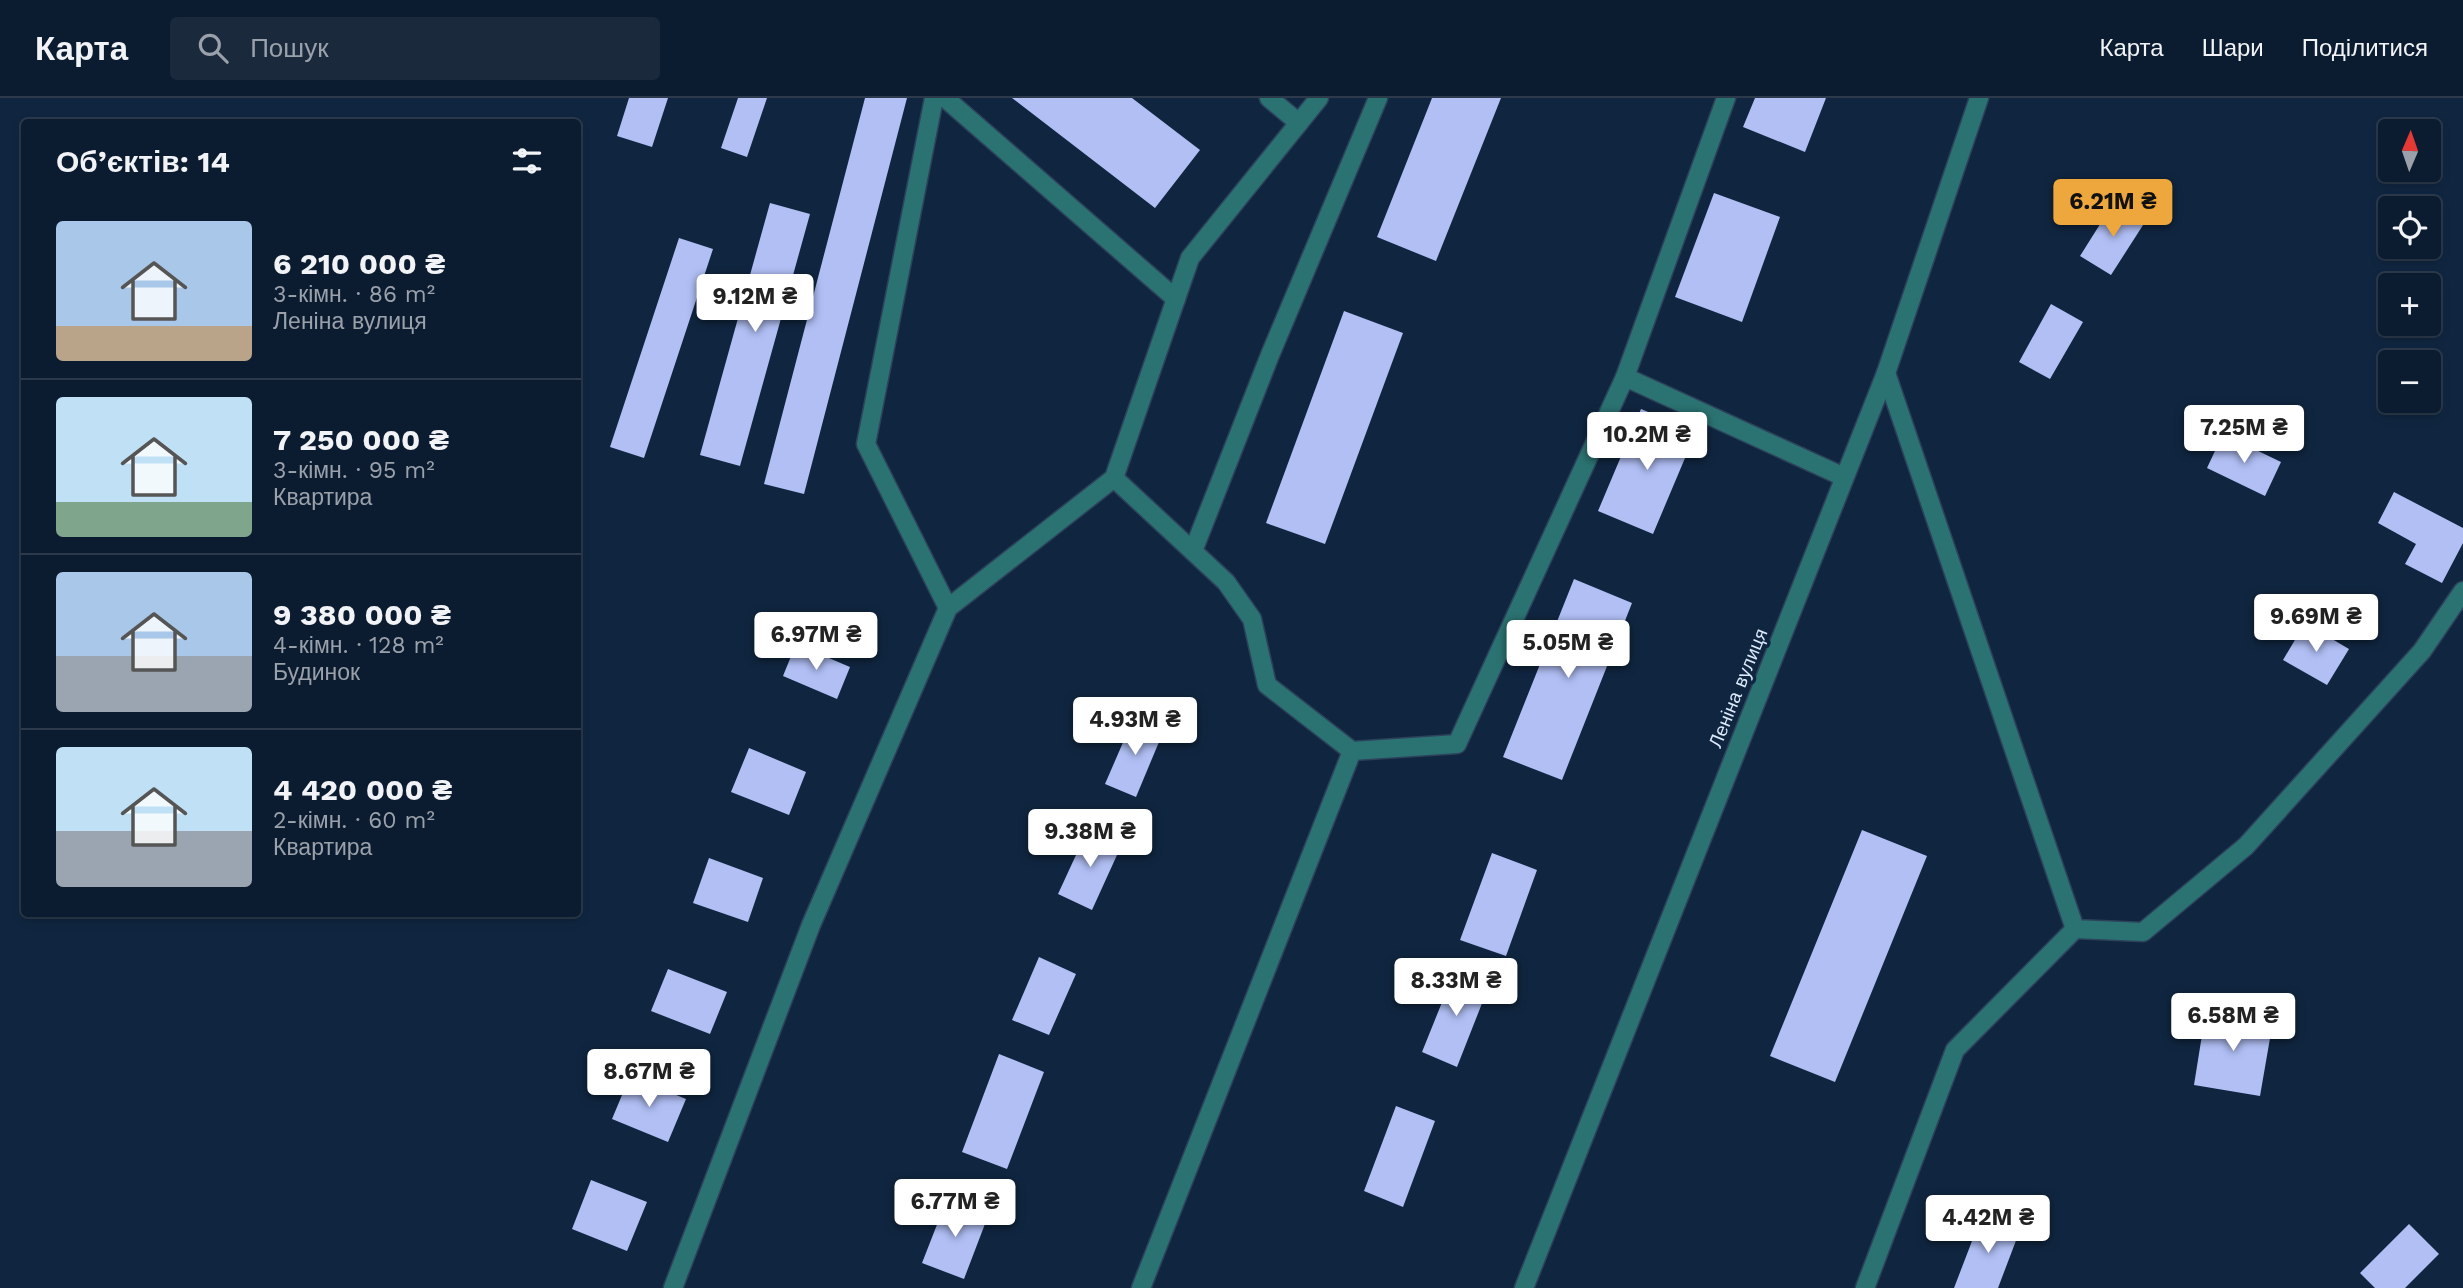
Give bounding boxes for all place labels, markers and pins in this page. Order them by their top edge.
pin: 6.21M ₴ [2048,180,2178,239]
pin: 9.12M ₴ [690,274,820,334]
pin: 7.25M ₴ [2179,406,2309,465]
pin: 10.2M ₴ [1582,412,1712,472]
pin: 9.69M ₴ [2251,594,2381,654]
pin: 6.97M ₴ [751,612,881,672]
pin: 5.05M ₴ [1503,620,1633,680]
pin: 4.93M ₴ [1070,698,1200,757]
pin: 9.38M ₴ [1025,810,1155,869]
pin: 8.33M ₴ [1391,958,1521,1018]
pin: 6.58M ₴ [2168,993,2298,1053]
pin: 8.67M ₴ [584,1049,714,1109]
pin: 6.77M ₴ [890,1180,1020,1239]
pin: 4.42M ₴ [1923,1196,2053,1255]

